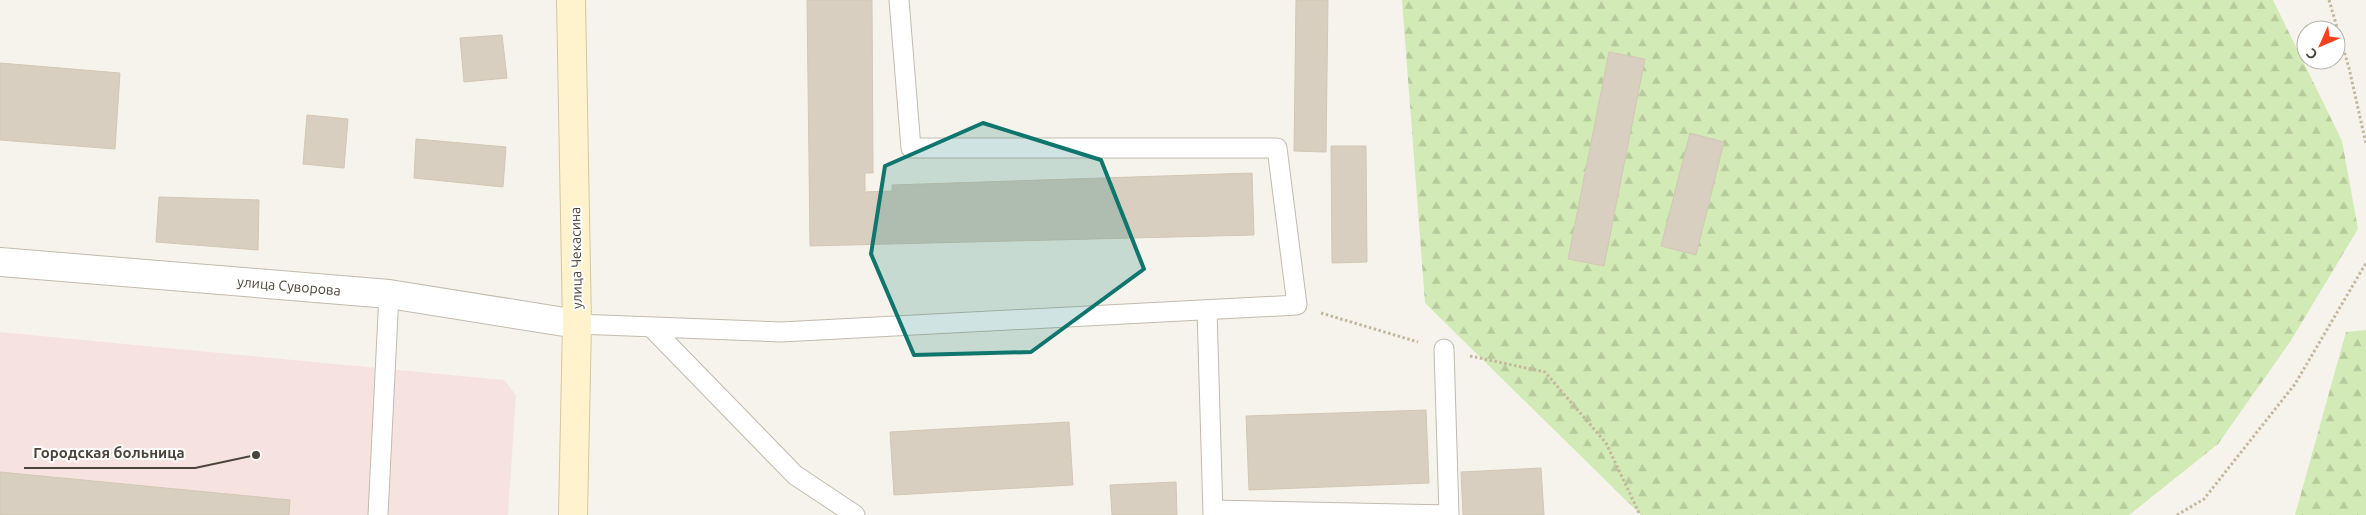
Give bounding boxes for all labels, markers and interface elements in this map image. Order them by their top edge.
north arrow [2296,20,2346,70]
text: С [2303,45,2321,63]
street label: улица Чекасина [567,207,585,309]
street label: улица Суворова [236,273,342,299]
callout: Городская больница [24,438,195,468]
text: Городская больница [33,444,185,461]

